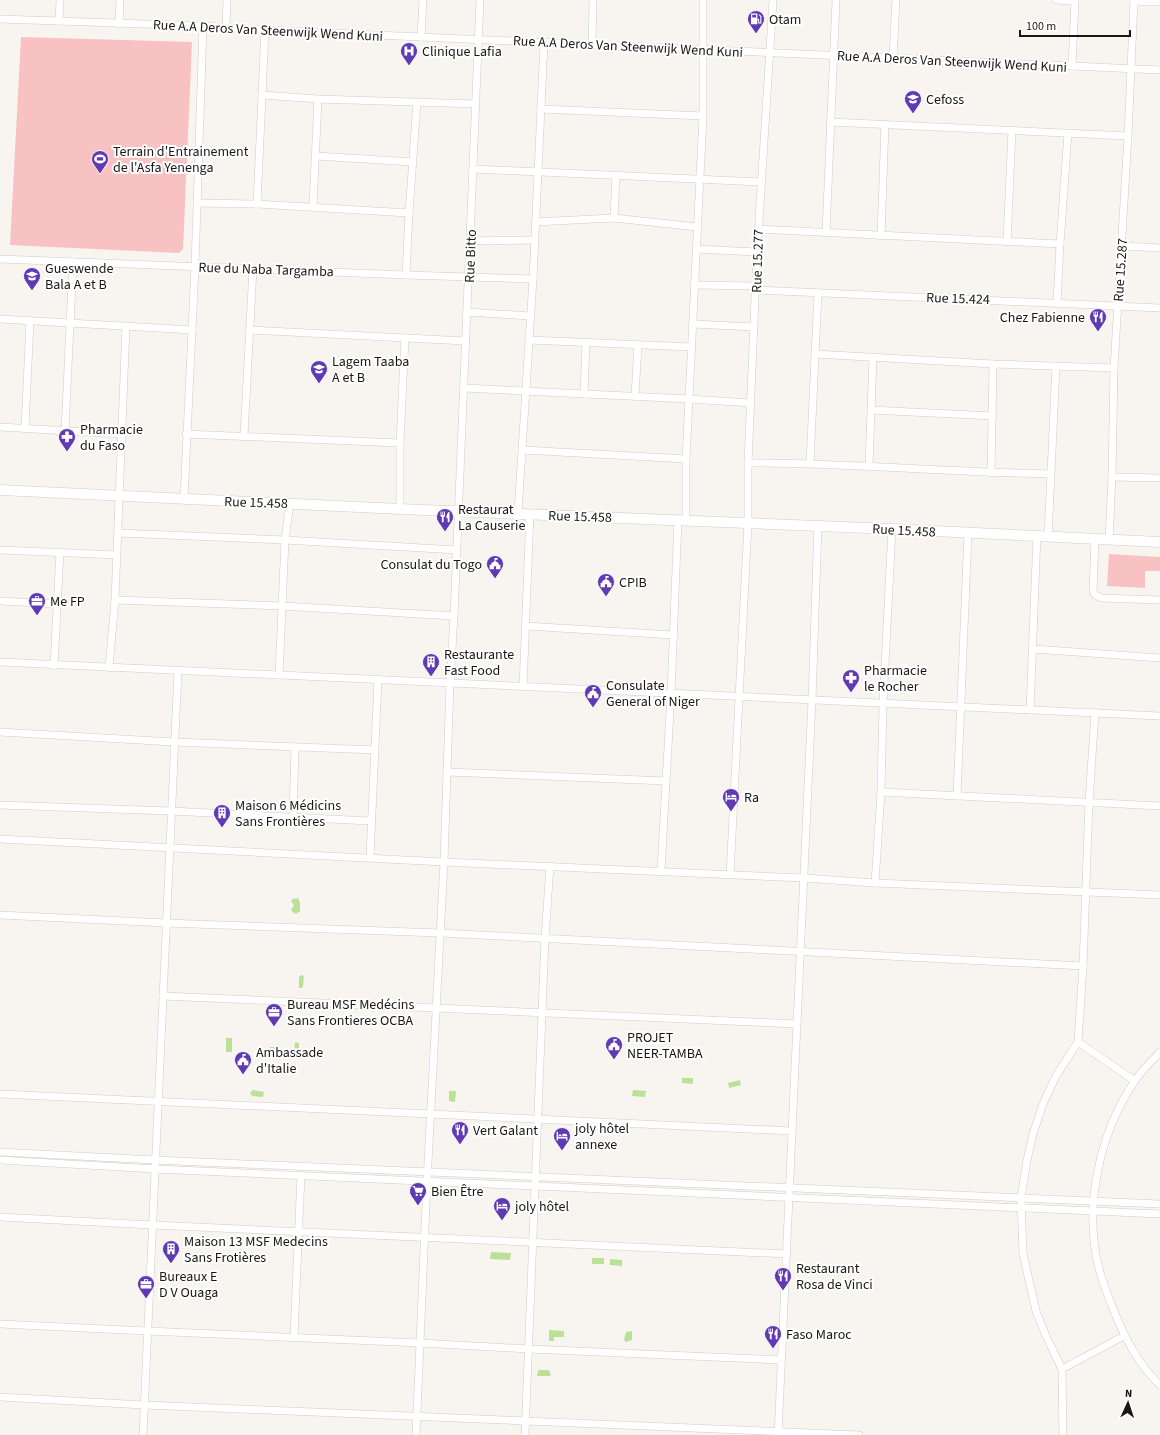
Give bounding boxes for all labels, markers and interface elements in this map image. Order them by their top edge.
fuel station icon: Otam [746,9,766,34]
place label: Otam [769,10,801,30]
scale bar [1020,12,1130,38]
street label: Rue A.A Deros Van Steenwijk Wend Kuni [152,15,384,47]
text: 100 m [1026,18,1056,35]
street label: Rue A.A Deros Van Steenwijk Wend Kuni [512,31,744,63]
hospital icon: Clinique Lafia [399,41,419,66]
place label: Clinique Lafia [422,42,502,62]
street label: Rue A.A Deros Van Steenwijk Wend Kuni [836,46,1068,78]
school or university icon: Cefoss [903,89,923,114]
place label: Cefoss [926,90,964,110]
place label: Terrain d'Entrainement de l'Asfa Yenenga [113,142,249,178]
sports icon: Terrain d'Entrainement de l'Asfa Yenenga [90,149,110,174]
street label: Rue Bitto [460,229,482,283]
street label: Rue 15.277 [747,229,769,293]
street label: Rue 15.287 [1109,238,1133,302]
street label: Rue du Naba Targamba [198,258,334,282]
place label: Gueswende Bala A et B [45,259,113,295]
school or university icon: Gueswende Bala A et B [22,266,42,291]
street label: Rue 15.424 [926,288,990,310]
restaurant icon: Chez Fabienne [1088,307,1108,332]
place label: Chez Fabienne [1000,308,1085,328]
place label: Lagem Taaba A et B [332,352,409,388]
school or university icon: Lagem Taaba A et B [309,359,329,384]
place label: Pharmacie du Faso [80,420,143,456]
pharmacy icon: Pharmacie du Faso [57,427,77,452]
street label: Rue 15.458 [224,492,288,514]
place label: Restaurat La Causerie [458,500,525,536]
street label: Rue 15.458 [548,506,612,528]
restaurant icon: Restaurat La Causerie [435,507,455,532]
street label: Rue 15.458 [872,519,936,543]
public building icon: Consulat du Togo [485,554,505,579]
place label: Consulat du Togo [381,555,482,575]
public building icon: CPIB [596,572,616,597]
place label: CPIB [619,573,647,593]
office icon: Me FP [27,591,47,616]
place label: Me FP [50,592,85,612]
place label: Restaurante Fast Food [444,645,514,681]
building icon: Restaurante Fast Food [421,652,441,677]
place label: Pharmacie le Rocher [864,661,927,697]
pharmacy icon: Pharmacie le Rocher [841,668,861,693]
place label: Consulate General of Niger [606,676,700,712]
public building icon: Consulate General of Niger [583,683,603,708]
hotel icon: Ra [721,787,741,812]
place label: Ra [744,788,759,808]
place label: Maison 6 Médicins Sans Frontières [235,796,341,832]
building icon: Maison 6 Médicins Sans Frontières [212,803,232,828]
place label: Bureau MSF Medécins Sans Frontieres OCBA [287,995,414,1031]
office icon: Bureau MSF Medécins Sans Frontieres OCBA [264,1002,284,1027]
place label: PROJET NEER-TAMBA [627,1028,703,1064]
public building icon: PROJET NEER-TAMBA [604,1035,624,1060]
place label: Ambassade d'Italie [256,1043,323,1079]
public building icon: Ambassade d'Italie [233,1050,253,1075]
place label: joly hôtel annexe [574,1119,629,1155]
restaurant icon: Vert Galant [450,1120,470,1145]
place label: Vert Galant [473,1121,538,1141]
hotel icon: joly hôtel annexe [552,1126,572,1151]
supermarket icon: Bien Être [408,1181,428,1206]
place label: Bien Être [431,1182,484,1202]
hotel icon: joly hôtel [492,1196,512,1221]
place label: joly hôtel [514,1197,569,1217]
place label: Maison 13 MSF Medecins Sans Frotières [184,1232,328,1268]
building icon: Maison 13 MSF Medecins Sans Frotières [161,1239,181,1264]
place label: Restaurant Rosa de Vinci [796,1259,873,1295]
restaurant icon: Restaurant Rosa de Vinci [773,1266,793,1291]
place label: Bureaux E D V Ouaga [159,1267,218,1303]
office icon: Bureaux E D V Ouaga [136,1274,156,1299]
restaurant icon: Faso Maroc [763,1324,783,1349]
place label: Faso Maroc [786,1325,852,1345]
north arrow [1108,1383,1148,1423]
text: N [1124,1386,1133,1401]

